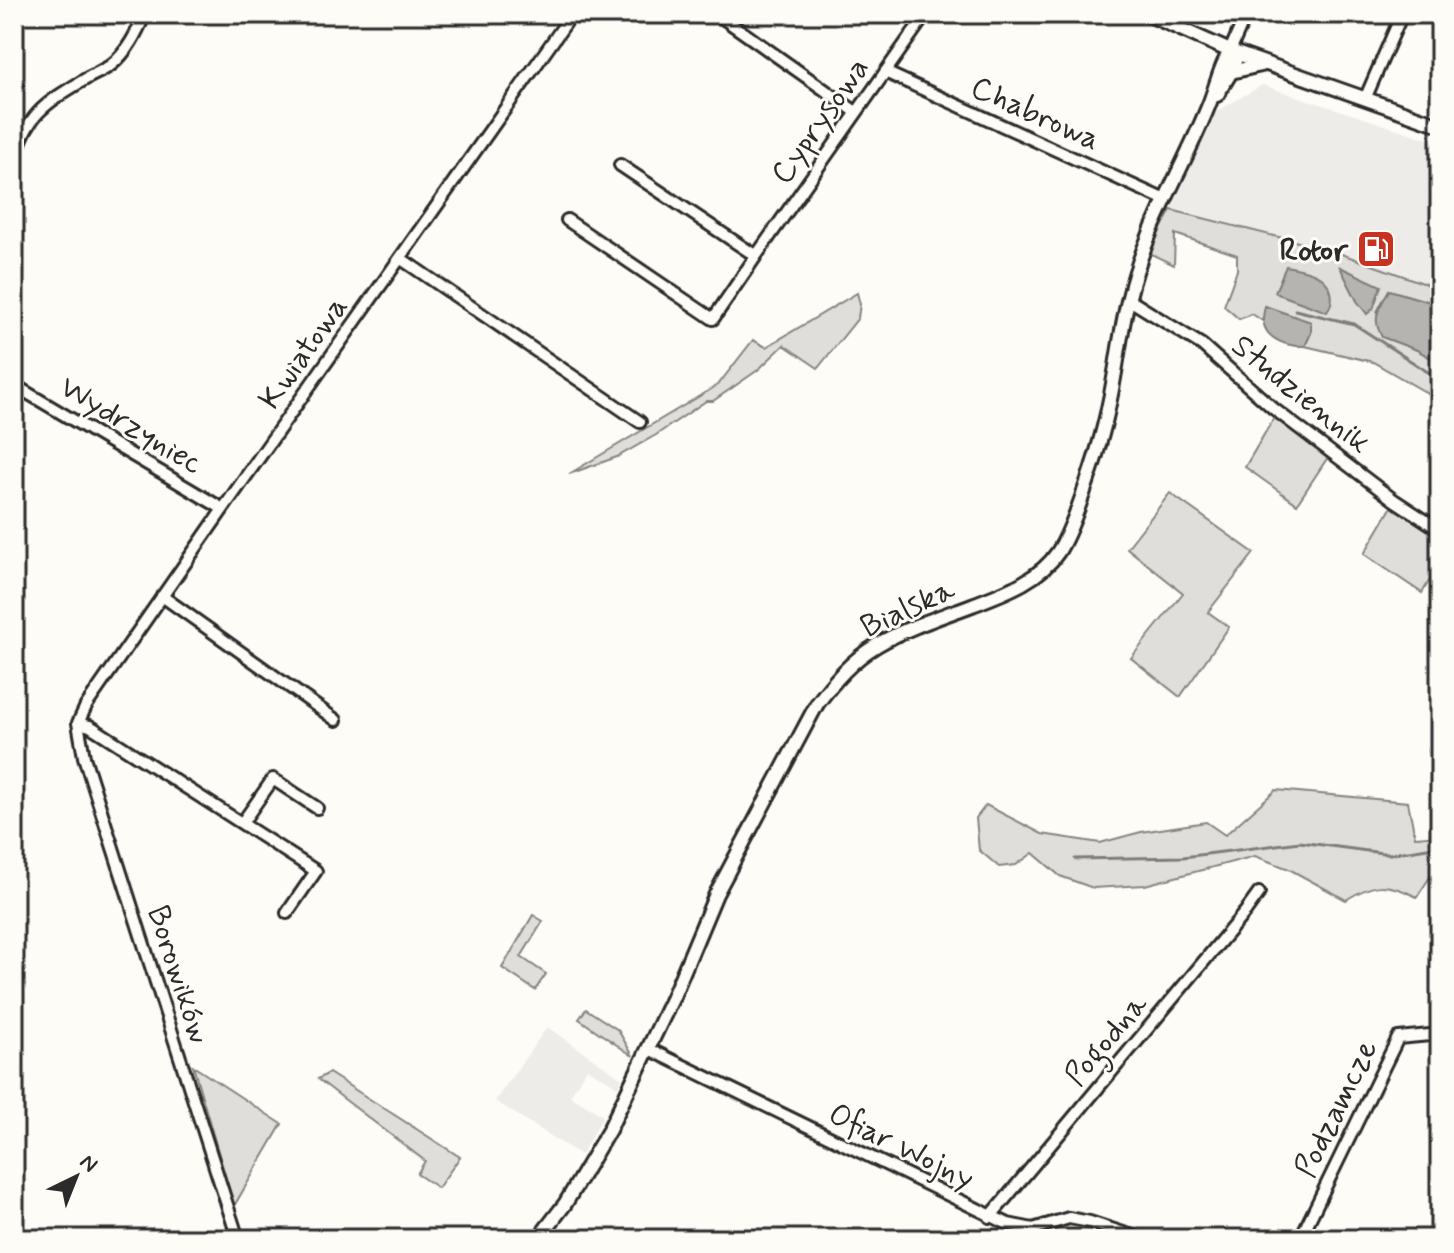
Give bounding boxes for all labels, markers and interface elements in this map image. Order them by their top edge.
street label: Cyprysowa [762,49,880,193]
street label: Chabrowa [964,67,1106,161]
fuel station icon: Rotor [1355,228,1397,270]
place label: Rotor [1280,230,1349,272]
street label: Kwiatowa [249,288,358,418]
street label: Studziennik [1222,325,1379,464]
street label: Wydrzyniec [52,366,210,485]
street label: Bialska [854,569,962,649]
street label: Borowików [136,900,220,1049]
street label: Pogodna [1056,985,1160,1097]
street label: Podzamcze [1285,1033,1388,1185]
street label: Ofiar Wojny [821,1093,981,1200]
north arrow [36,1137,116,1217]
text: N [73,1149,103,1179]

